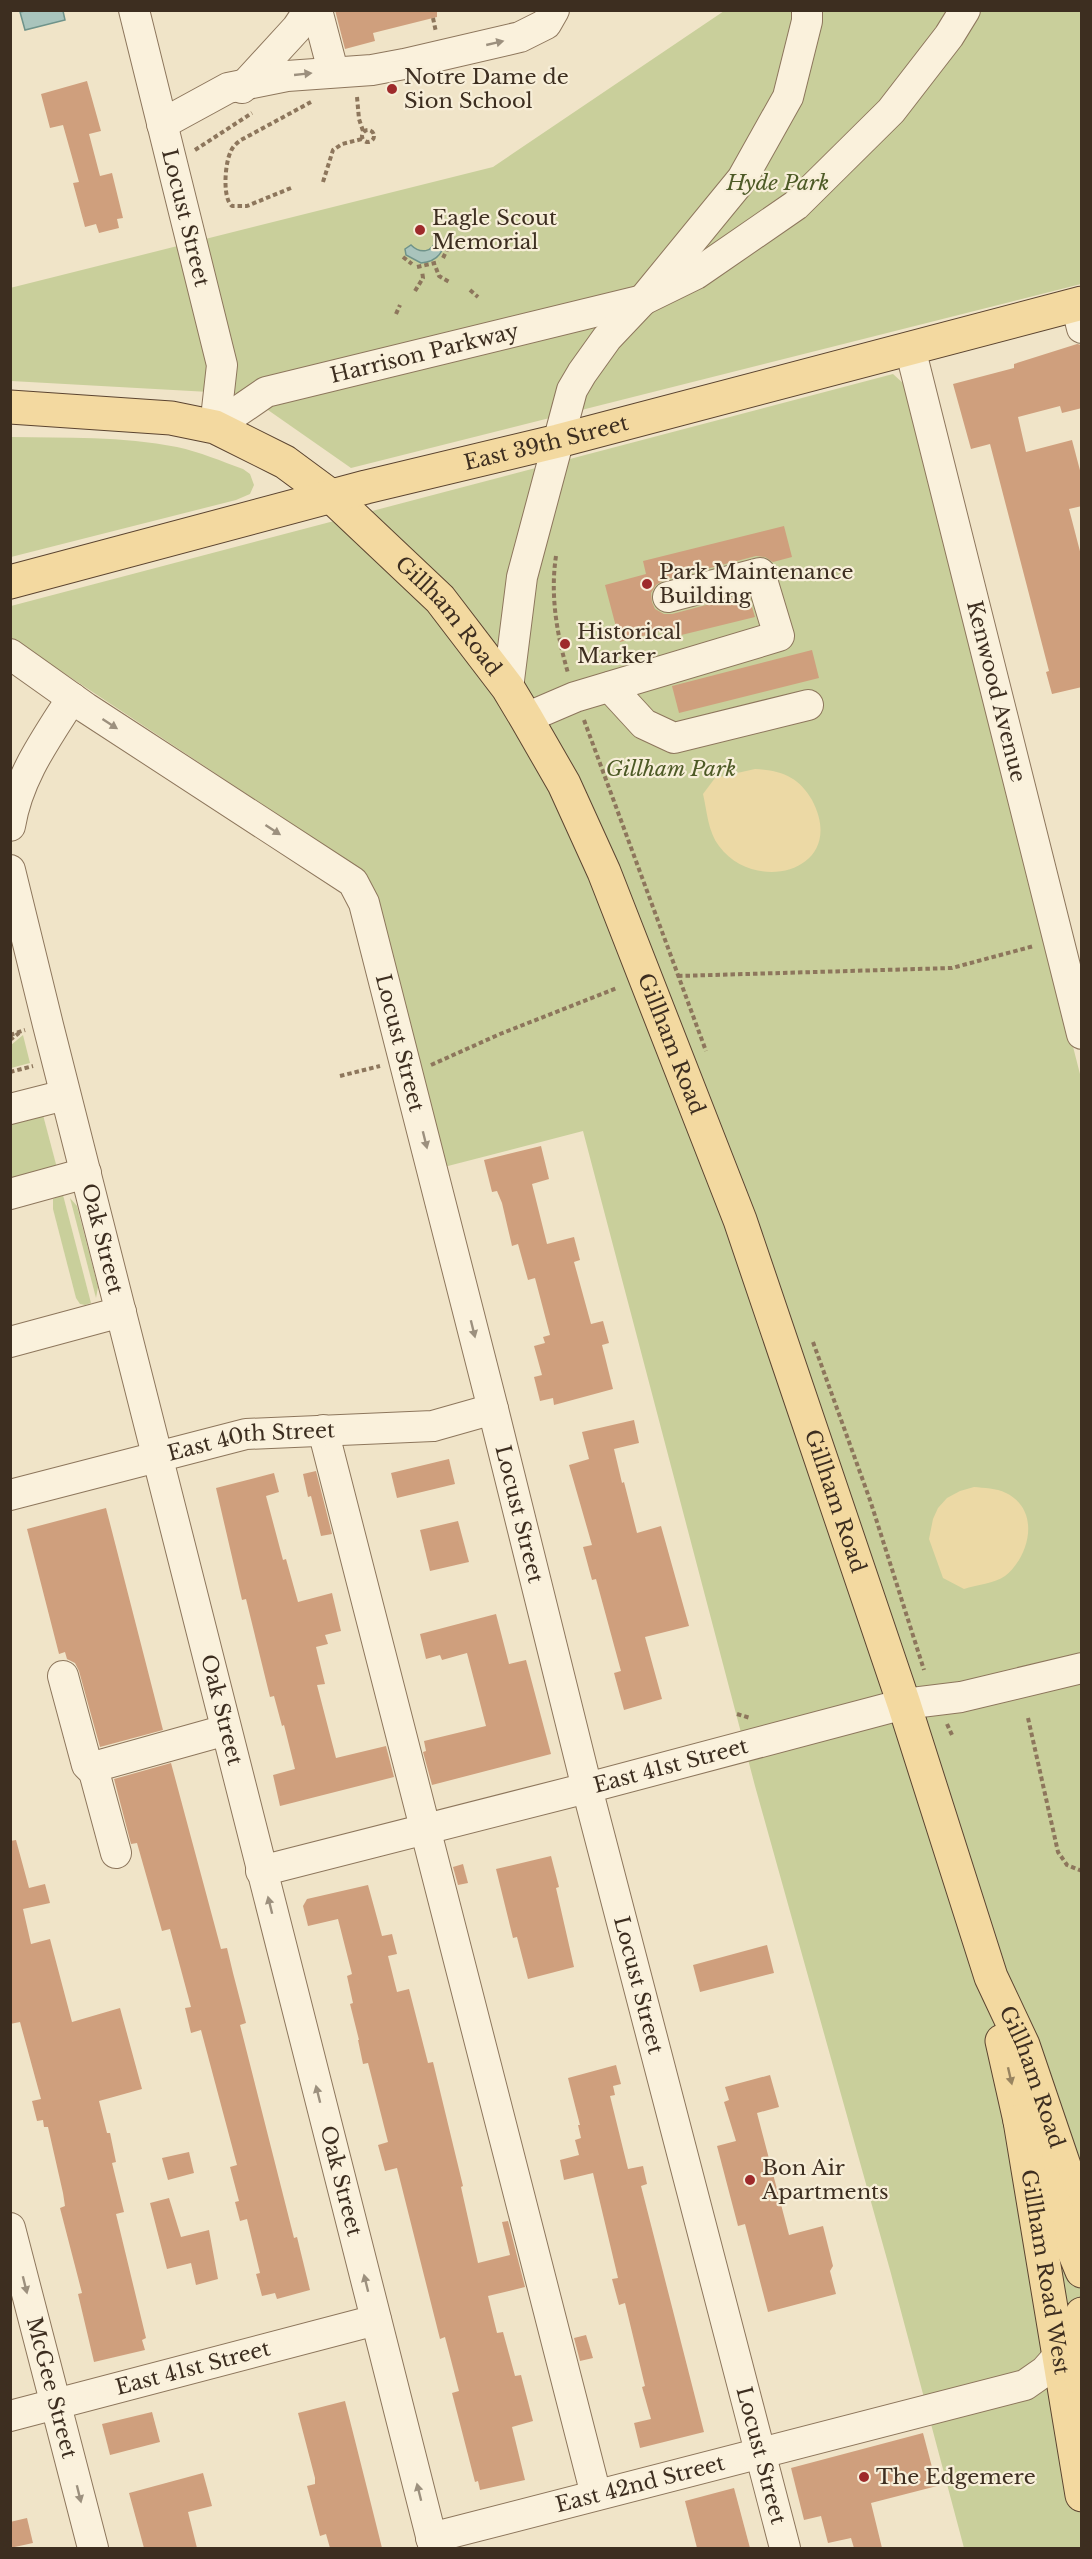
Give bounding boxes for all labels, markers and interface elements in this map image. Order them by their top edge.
one-way arrow [485,38,504,47]
place label: Notre Dame de Sion School [404,64,569,114]
one-way arrow [293,70,312,79]
marker: Notre Dame de Sion School [385,82,399,96]
street label: Locust Street [156,146,215,289]
park label: Hyde Park [726,170,829,196]
place label: Eagle Scout Memorial [432,205,557,255]
marker: Eagle Scout Memorial [413,223,427,237]
street label: Harrison Parkway [328,318,522,389]
street label: East 39th Street [461,410,631,476]
street label: Gillham Road [390,551,507,681]
place label: Park Maintenance Building [659,559,853,609]
marker: Park Maintenance Building [640,577,654,591]
street label: Kenwood Avenue [961,598,1031,785]
place label: Historical Marker [577,619,682,669]
marker: Historical Marker [558,637,572,651]
one-way arrow [102,718,118,729]
park label: Gillham Park [606,756,736,782]
one-way arrow [265,824,281,836]
street label: Gillham Road [632,969,710,1118]
street label: Locust Street [370,971,430,1115]
one-way arrow [420,1130,430,1149]
street label: Oak Street [76,1181,129,1297]
one-way arrow [469,1320,478,1338]
street label: East 40th Street [165,1417,335,1467]
street label: Gillham Road [799,1426,872,1576]
street label: Locust Street [489,1442,549,1586]
street label: Oak Street [195,1652,248,1768]
street label: East 41st Street [591,1733,751,1799]
one-way arrow [265,1895,274,1913]
street label: Locust Street [608,1914,669,2057]
street label: Gillham Road [993,2002,1070,2151]
one-way arrow [1005,2067,1015,2085]
one-way arrow [313,2084,322,2102]
street label: Oak Street [314,2123,367,2239]
place label: Bon Air Apartments [761,2155,889,2205]
street label: Gillham Road West [1015,2167,1075,2376]
marker: Bon Air Apartments [743,2173,757,2187]
one-way arrow [361,2273,371,2292]
one-way arrow [21,2276,30,2294]
street label: McGee Street [21,2314,82,2461]
street label: East 41st Street [113,2335,273,2401]
street label: Locust Street [731,2384,791,2527]
street label: East 42nd Street [553,2450,728,2518]
place label: The Edgemere [876,2464,1036,2490]
marker: The Edgemere [857,2470,871,2484]
one-way arrow [414,2483,424,2501]
one-way arrow [75,2485,84,2503]

